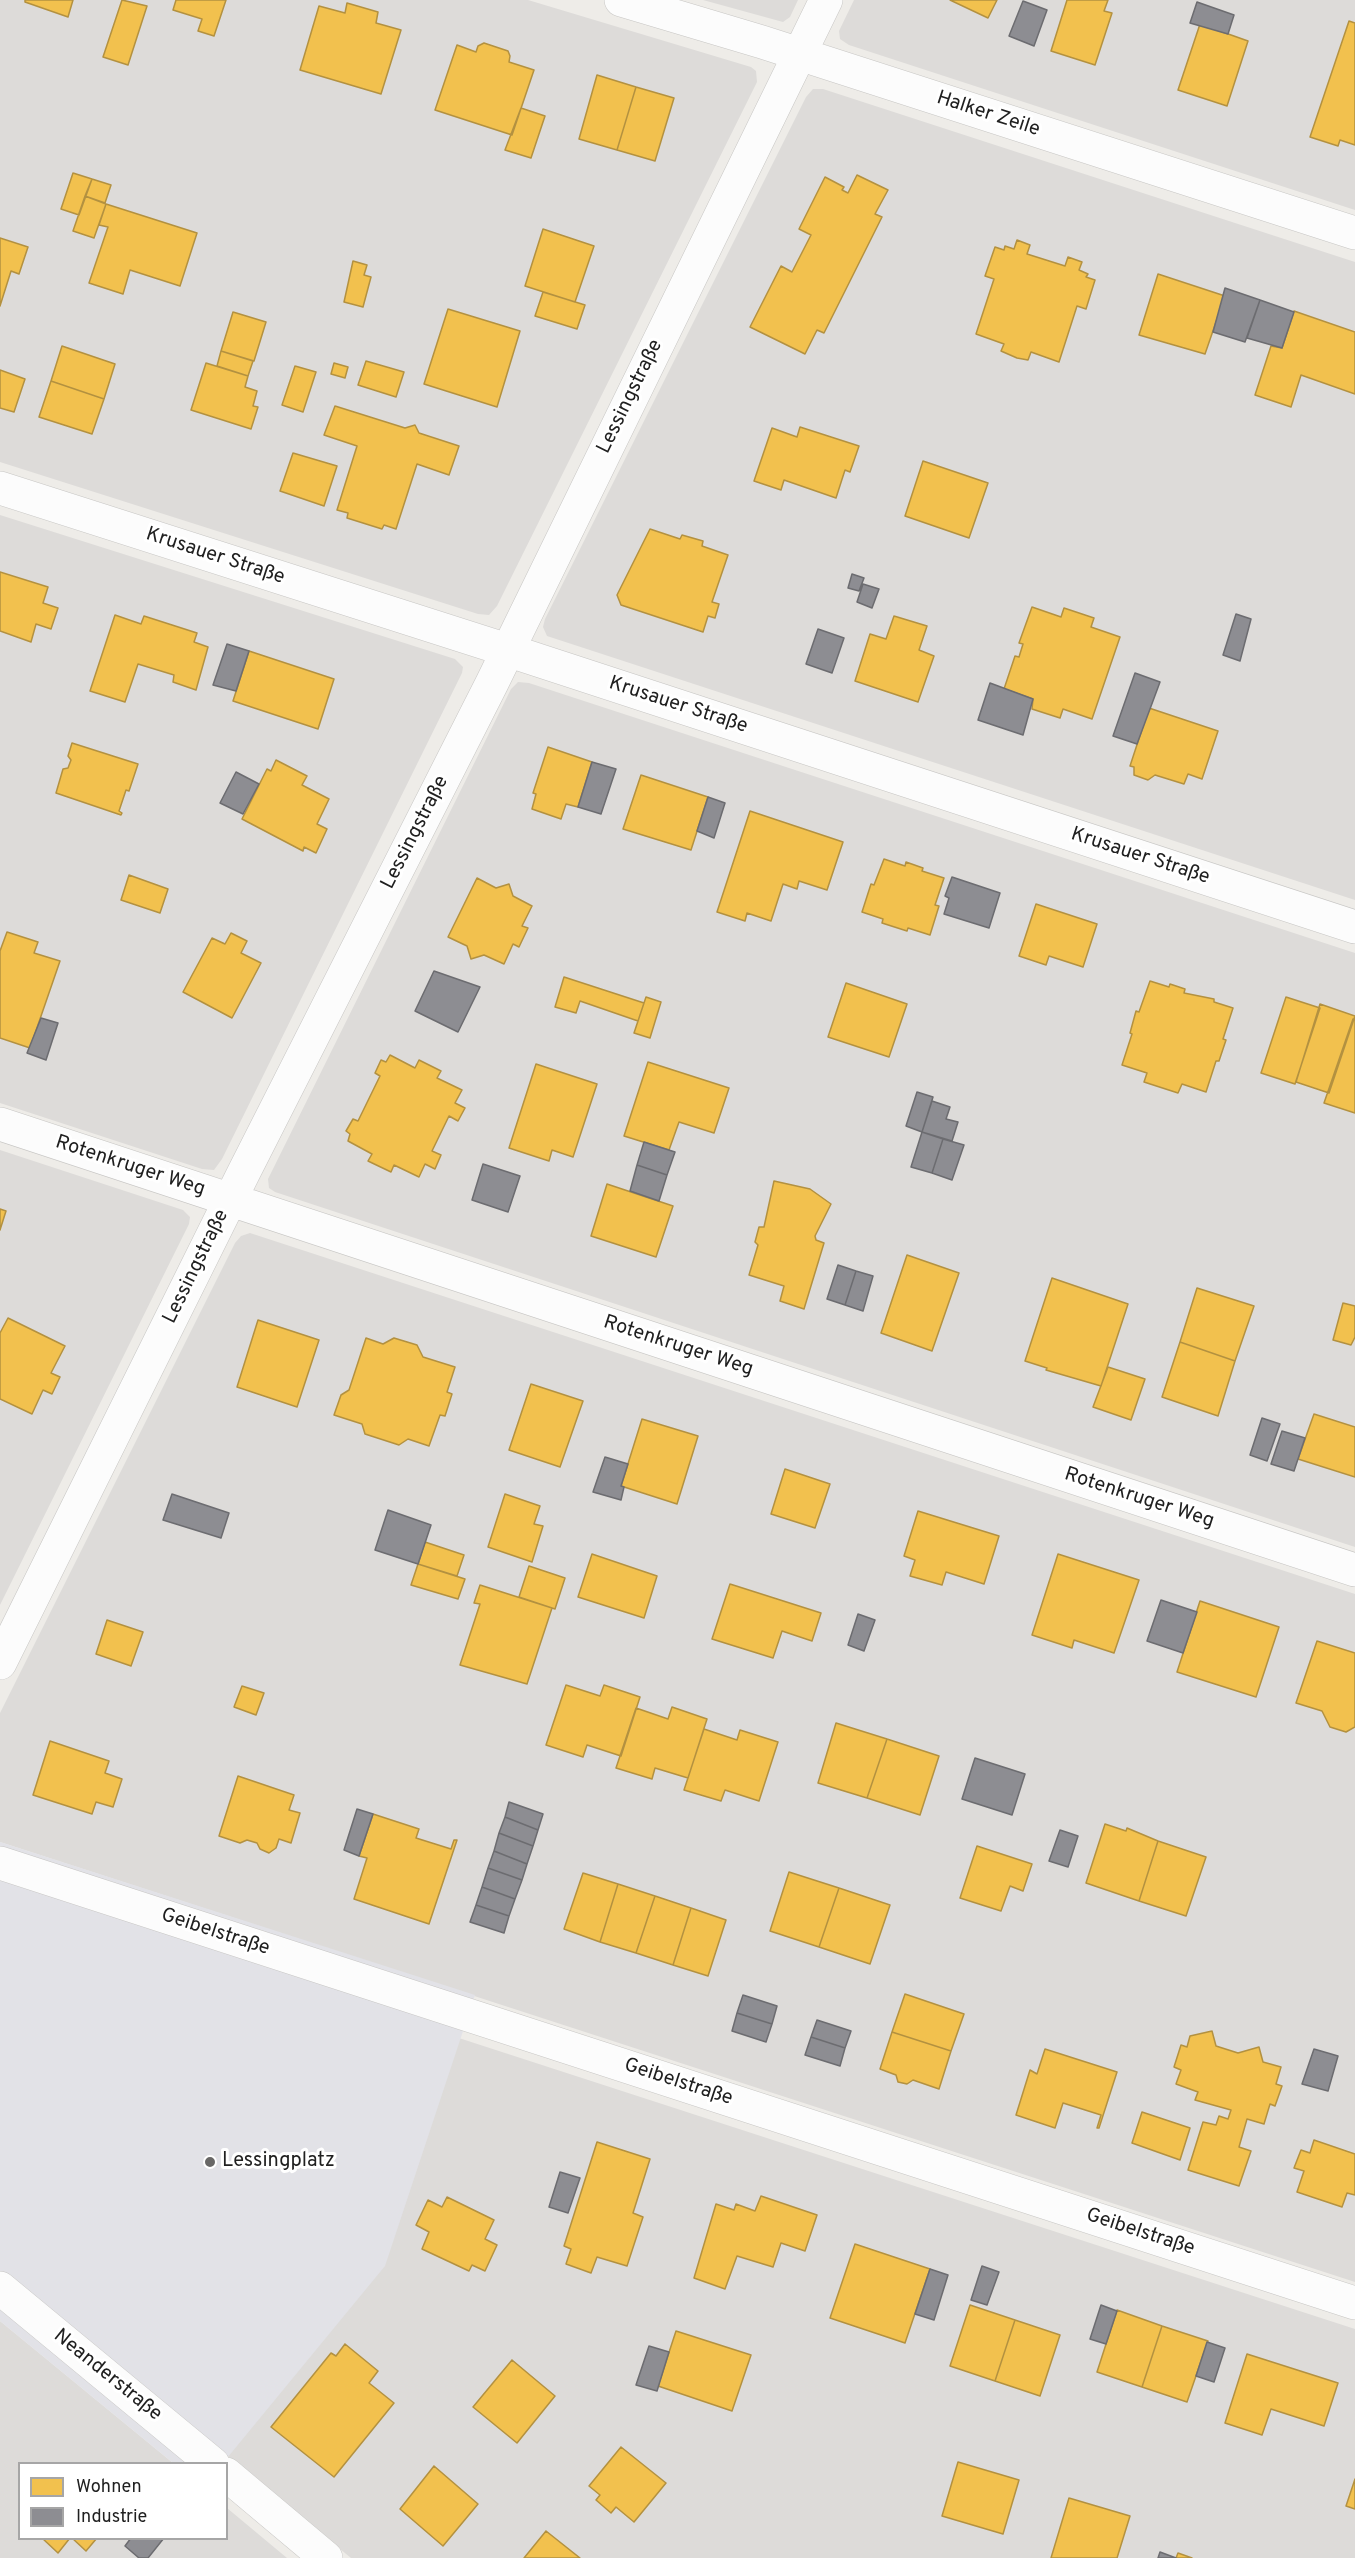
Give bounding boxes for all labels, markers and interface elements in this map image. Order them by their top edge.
street label: Halker Zeile [933,87,1043,143]
street label: Lessingstraße [593,336,669,458]
street label: Krusauer Straße [143,523,287,591]
street label: Krusauer Straße [606,672,750,740]
street label: Lessingstraße [377,772,455,894]
street label: Krusauer Straße [1068,823,1212,891]
street label: Rotenkruger Weg [52,1131,208,1203]
street label: Lessingstraße [159,1206,235,1328]
street label: Rotenkruger Weg [600,1311,756,1383]
street label: Rotenkruger Weg [1061,1463,1217,1535]
street label: Geibelstraße [158,1904,272,1962]
street label: Geibelstraße [621,2054,735,2112]
place label: Lessingplatz [222,2150,335,2174]
marker: Lessingplatz [203,2155,217,2169]
street label: Geibelstraße [1083,2204,1197,2262]
street label: Neanderstraße [48,2325,166,2427]
legend [18,2462,228,2540]
text: Wohnen [76,2476,142,2499]
text: Industrie [76,2506,147,2529]

